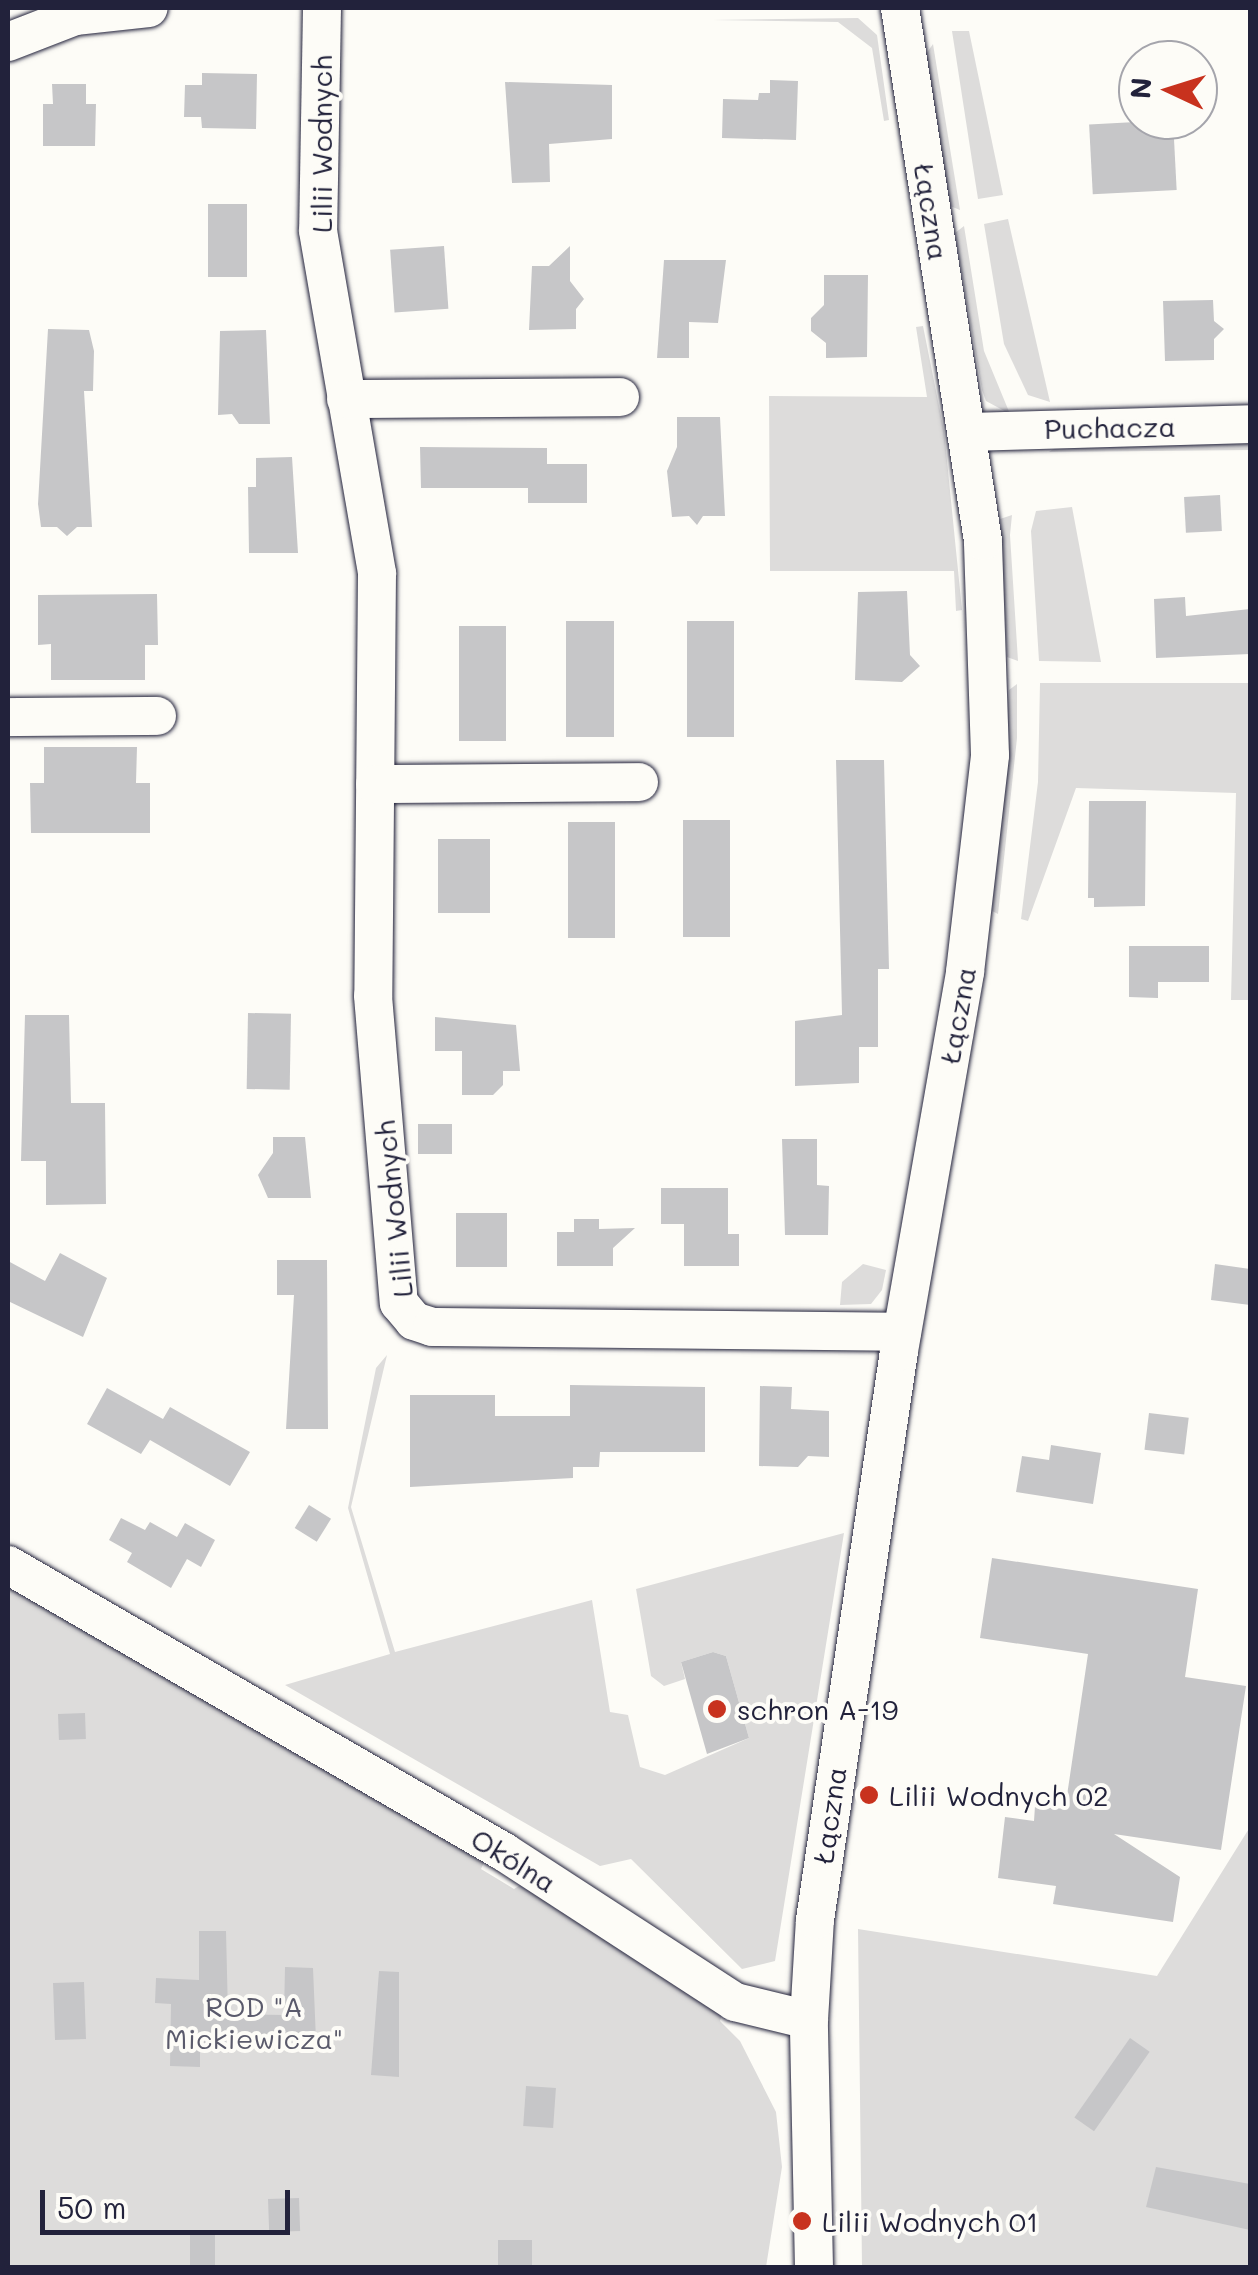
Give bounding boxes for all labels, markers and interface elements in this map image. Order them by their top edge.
north arrow [1118,40,1218,140]
street label: Lilii Wodnych [304,55,338,233]
text: N [1121,76,1159,100]
street label: Łączna [908,161,956,263]
street label: Puchacza [1044,409,1176,445]
street label: Łączna [932,964,982,1066]
street label: Lilii Wodnych [367,1119,419,1299]
place label: schron A-19 [737,1692,898,1726]
marker: schron A-19 [706,1698,728,1720]
street label: Łączna [806,1765,852,1865]
place label: Lilii Wodnych 02 [889,1778,1109,1812]
marker: Lilii Wodnych 02 [858,1784,880,1806]
street label: Okólna [465,1821,563,1899]
park label: ROD "A Mickiewicza" [165,1989,343,2055]
scale bar [45,2170,295,2232]
text: 50 m [57,2187,127,2227]
place label: Lilii Wodnych 01 [822,2204,1038,2238]
marker: Lilii Wodnych 01 [791,2210,813,2232]

